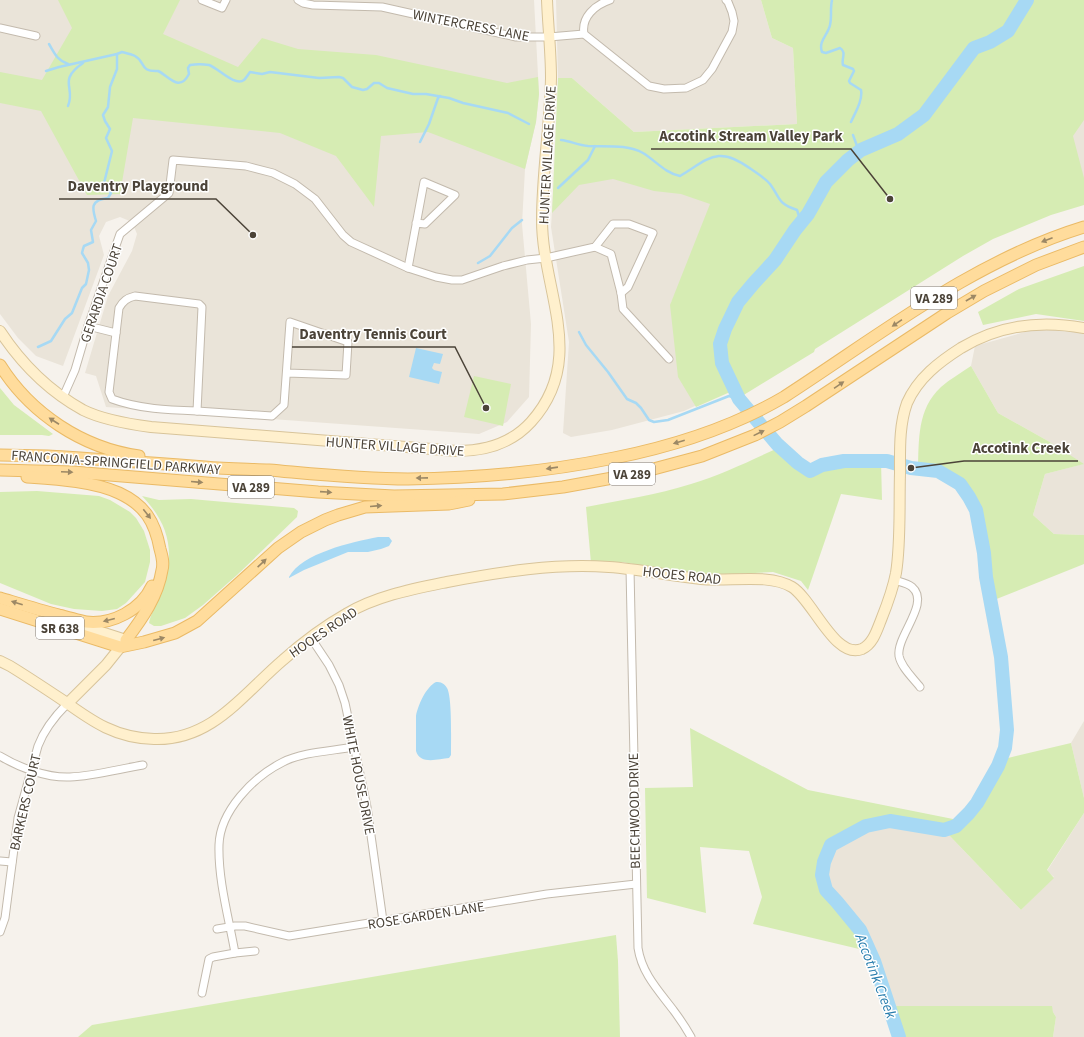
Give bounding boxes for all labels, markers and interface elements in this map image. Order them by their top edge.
street label: WINTERCRESS LANE [411,5,531,47]
street label: HUNTER VILLAGE DRIVE [534,85,562,225]
callout: Accotink Stream Valley Park [651,122,851,149]
text: Accotink Stream Valley Park [658,126,844,147]
callout: Daventry Playground [59,172,216,199]
text: Daventry Playground [68,176,208,197]
one-way arrow [1041,237,1053,243]
street label: GERARDIA COURT [76,241,128,345]
road number: VA 289 [911,287,957,309]
one-way arrow [965,295,977,302]
one-way arrow [891,319,903,326]
callout: Daventry Tennis Court [292,320,455,347]
text: Daventry Tennis Court [299,324,447,345]
one-way arrow [834,381,844,389]
one-way arrow [48,418,60,425]
one-way arrow [754,430,765,436]
street label: HUNTER VILLAGE DRIVE [325,432,465,462]
callout: Accotink Creek [964,434,1078,461]
text: Accotink Creek [971,438,1071,459]
one-way arrow [673,439,685,445]
street label: FRANCONIA-SPRINGFIELD PARKWAY [11,446,222,480]
road number: VA 289 [609,463,655,485]
one-way arrow [546,465,558,471]
one-way arrow [61,469,74,475]
one-way arrow [416,475,428,482]
road number: VA 289 [228,476,274,498]
one-way arrow [191,479,203,486]
one-way arrow [320,489,332,496]
one-way arrow [370,503,382,510]
one-way arrow [143,509,151,520]
one-way arrow [257,558,267,567]
street label: HOOES ROAD [642,562,722,590]
one-way arrow [11,600,23,606]
street label: HOOES ROAD [285,603,362,663]
road number: SR 638 [36,617,84,639]
one-way arrow [103,617,116,623]
one-way arrow [152,635,165,641]
street label: WHITE HOUSE DRIVE [337,714,379,837]
street label: BARKERS COURT [5,751,47,852]
street label: BEECHWOOD DRIVE [624,753,646,869]
street label: ROSE GARDEN LANE [366,897,486,935]
water label: Accotink Creek [849,930,902,1022]

